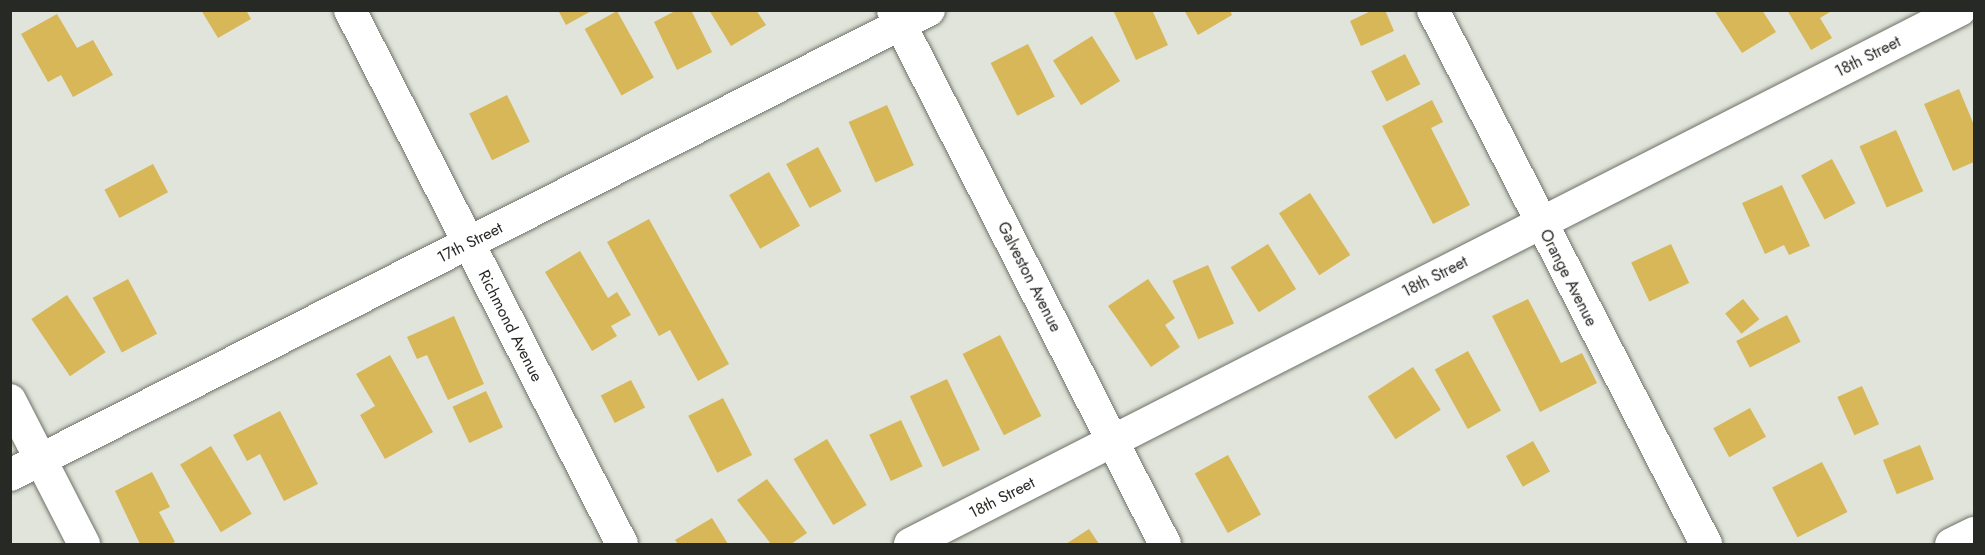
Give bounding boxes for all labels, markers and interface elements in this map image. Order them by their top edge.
street label: 18th Street [1832,32,1904,82]
street label: 17th Street [434,218,506,268]
street label: Galveston Avenue [993,219,1065,335]
street label: Orange Avenue [1535,226,1601,330]
street label: 18th Street [1399,252,1471,302]
street label: Richmond Avenue [474,267,546,385]
street label: 18th Street [966,473,1038,523]

